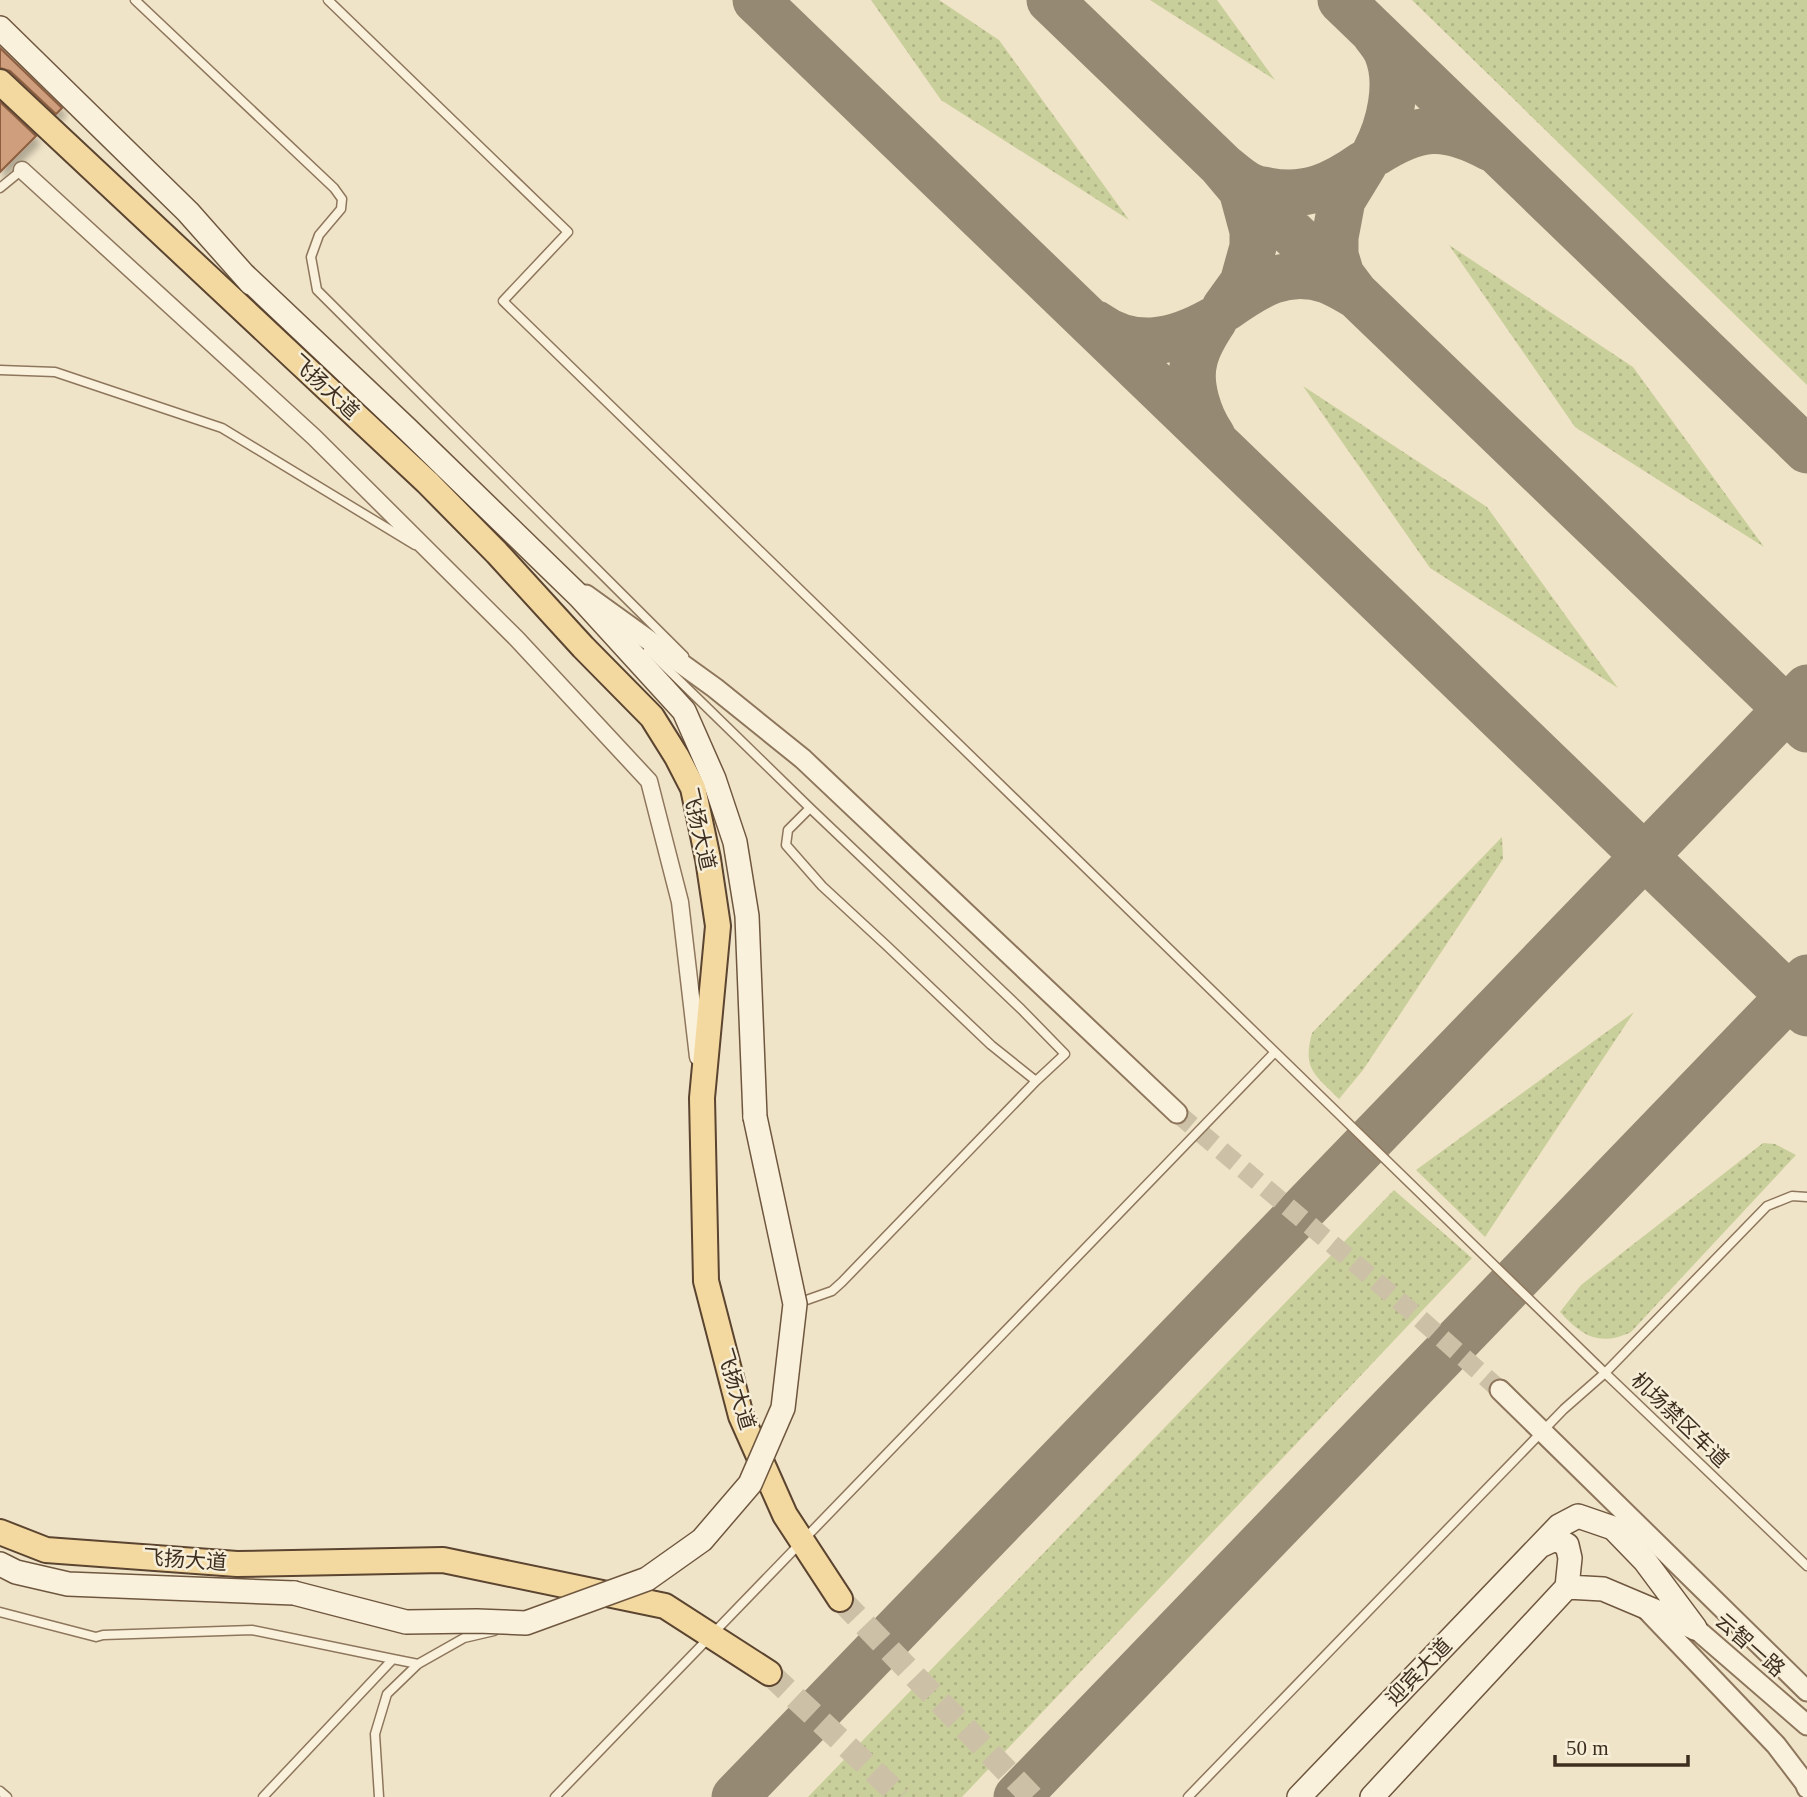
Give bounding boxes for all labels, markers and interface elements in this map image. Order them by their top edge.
street label: 飞扬大道 [286,350,364,424]
street label: 飞扬大道 [678,785,720,873]
street label: 飞扬大道 [712,1345,760,1433]
street label: 机场禁区车道 [1626,1368,1734,1472]
street label: 飞扬大道 [142,1545,228,1575]
street label: 云智一路 [1710,1608,1790,1682]
street label: 迎宾大道 [1381,1633,1457,1711]
scale bar [1555,1724,1688,1768]
text: 50 m [1566,1736,1609,1760]

